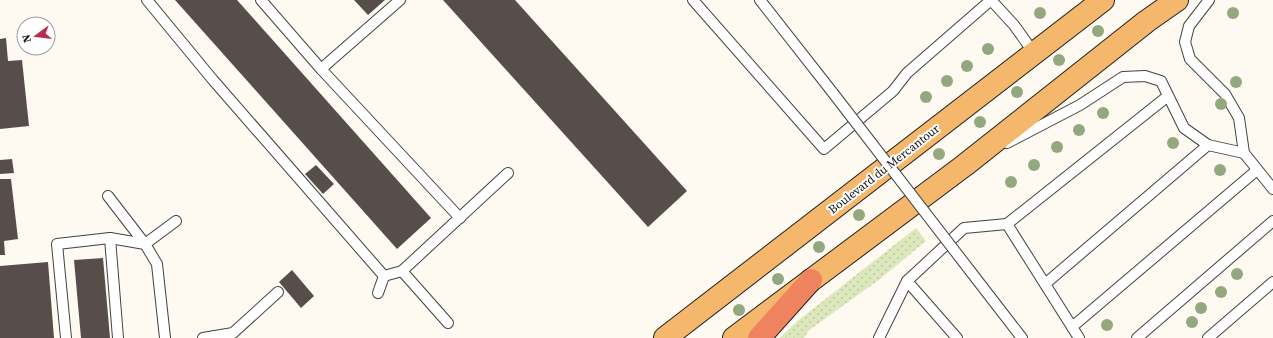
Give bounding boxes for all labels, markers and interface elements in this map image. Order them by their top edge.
north arrow [16,16,56,56]
text: N [19,33,35,44]
street label: Boulevard du Mercantour [825,121,943,217]

